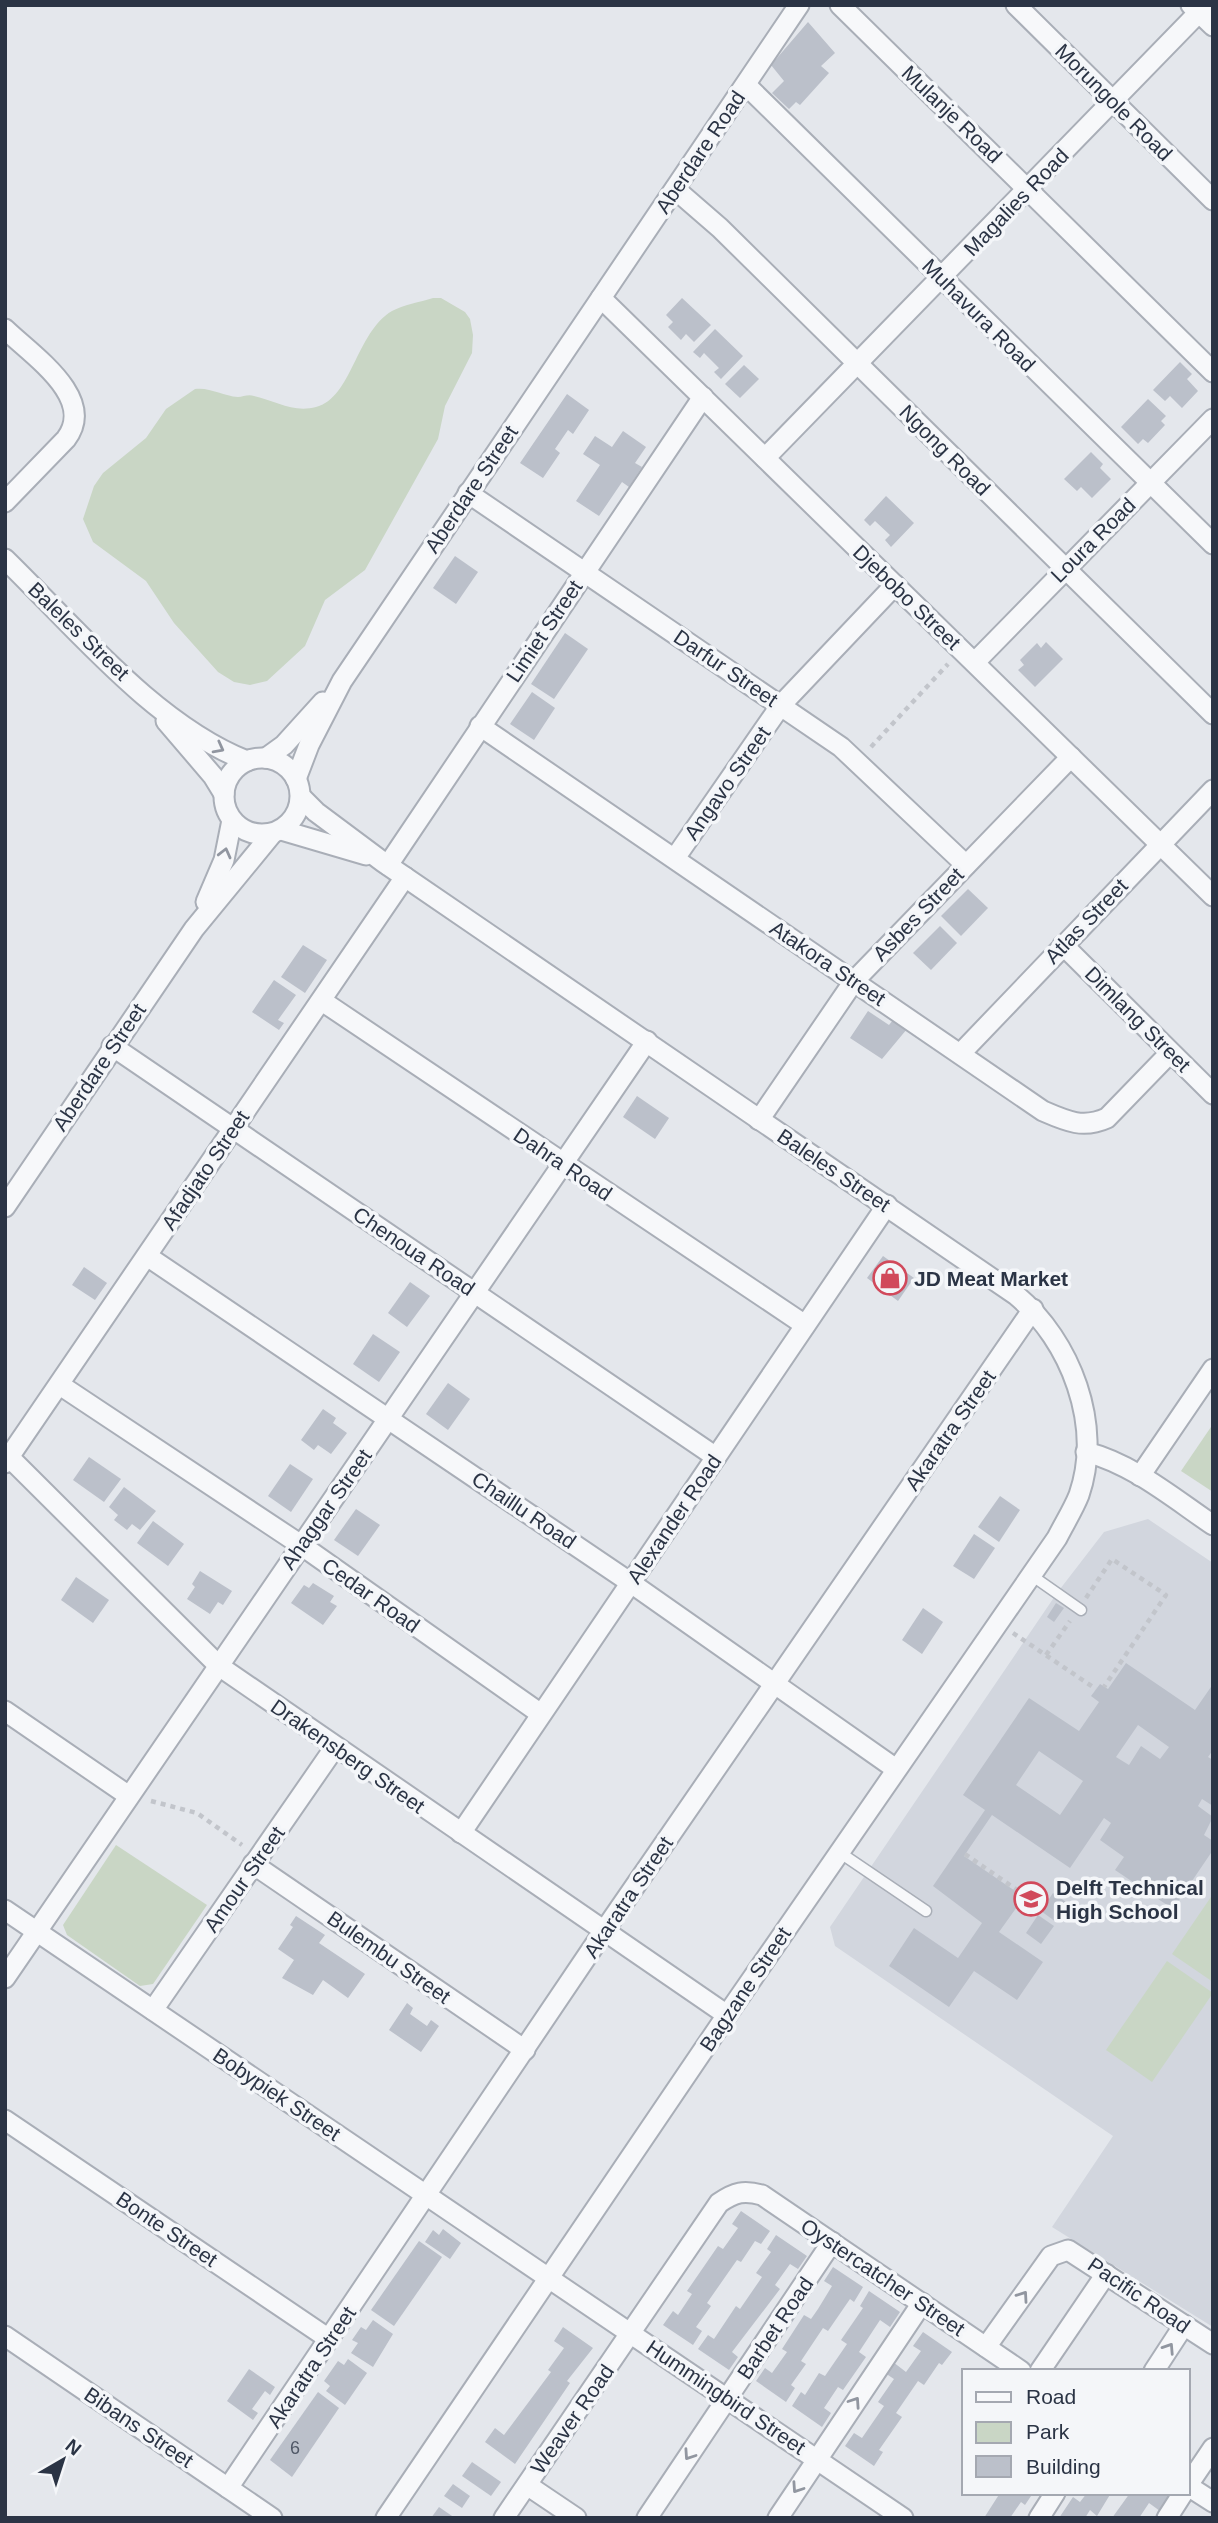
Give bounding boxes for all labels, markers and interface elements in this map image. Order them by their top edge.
street label: Morungole Road [1051,39,1177,165]
street label: Mulanje Road [897,61,1007,167]
street label: Aberdare Road [651,87,749,217]
street label: Magalies Road [959,144,1073,260]
street label: Muhavura Road [918,254,1040,376]
street label: Ngong Road [895,400,995,500]
street label: Aberdare Street [420,421,522,557]
street label: Loura Road [1046,493,1140,587]
street label: Djebobo Street [849,540,965,654]
street label: Limiet Street [502,576,587,686]
street label: Baleles Street [24,577,134,685]
street label: Darfur Street [670,625,782,711]
street label: Angavo Street [679,722,775,844]
one-way arrow [212,740,224,753]
one-way arrow [217,847,231,859]
street label: Asbes Street [868,863,968,965]
street label: Atlas Street [1040,874,1132,968]
street label: Atakora Street [766,916,890,1010]
street label: Dimlang Street [1081,962,1195,1076]
street label: Aberdare Street [48,999,150,1135]
street label: Afadjato Street [157,1106,253,1234]
street label: Dahra Road [510,1123,616,1205]
street label: Baleles Street [773,1124,895,1216]
street label: Chenoua Road [349,1202,479,1300]
shop icon: JD Meat Market [871,1259,909,1297]
place label: JD Meat Market [914,1267,1068,1290]
street label: Akaratra Street [900,1365,1000,1494]
street label: Ahaggar Street [276,1444,376,1573]
street label: Alexander Road [622,1450,726,1588]
street label: Chaillu Road [468,1467,580,1553]
street label: Cedar Road [318,1553,424,1637]
street label: Drakensberg Street [267,1694,429,1818]
street label: Amour Street [199,1822,289,1936]
street label: Akaratra Street [579,1832,677,1962]
place label: Delft Technical High School [1056,1876,1204,1923]
school or university icon: Delft Technical High School [1012,1880,1050,1918]
street label: Bulembu Street [323,1906,455,2008]
street label: Bagzane Street [695,1922,795,2055]
street label: Bobypiek Street [209,2043,345,2145]
street label: Bonte Street [112,2187,222,2271]
street label: Oystercatcher Street [797,2214,969,2340]
street label: Pacific Road [1084,2253,1194,2337]
street label: Barbet Road [732,2273,818,2383]
one-way arrow [1015,2291,1027,2304]
street label: Akaratra Street [262,2302,360,2432]
street label: Hummingbird Street [642,2335,810,2459]
one-way arrow [1160,2343,1173,2356]
street label: Weaver Road [526,2360,618,2478]
legend [962,2369,1190,2495]
street label: Bibans Street [80,2382,198,2472]
text: Road [1026,2385,1076,2408]
one-way arrow [847,2397,859,2410]
text: Park [1026,2420,1070,2443]
north arrow [28,2425,98,2495]
text: N [61,2435,85,2460]
house number: 6 [290,2438,300,2458]
one-way arrow [685,2447,698,2460]
text: Building [1026,2455,1101,2478]
one-way arrow [793,2480,806,2493]

